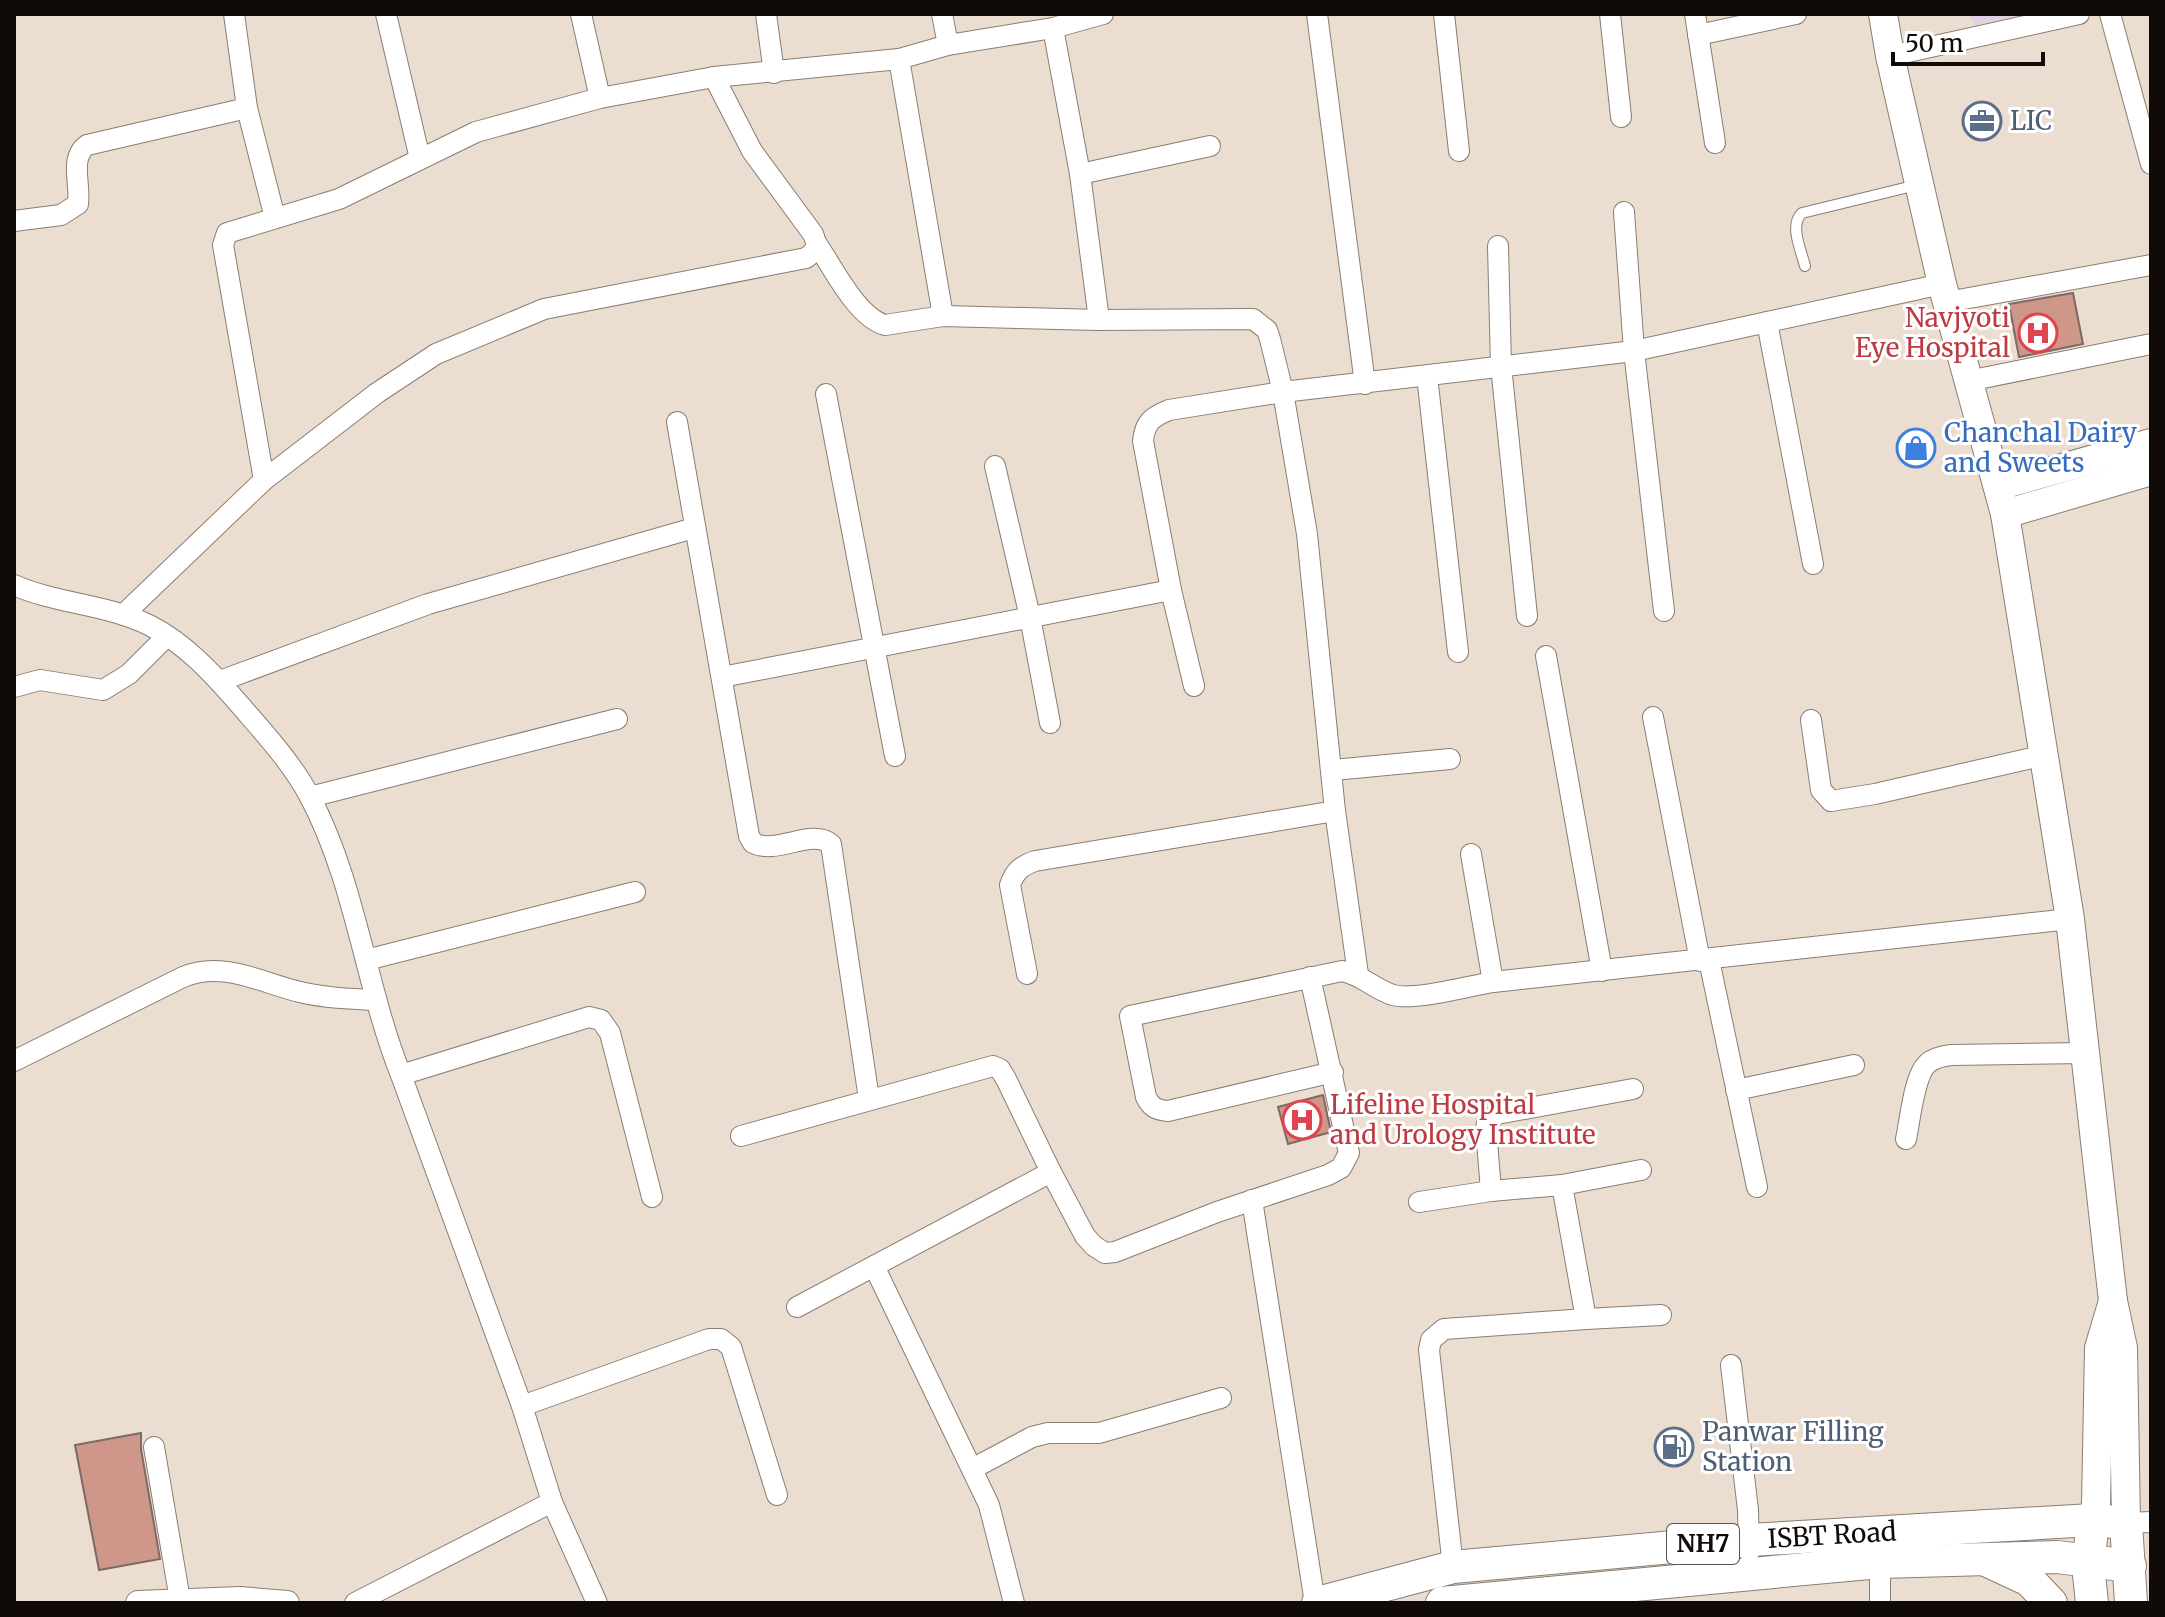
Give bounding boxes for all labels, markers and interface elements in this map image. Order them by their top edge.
scale bar [1893,16,2043,66]
text: 50 m [1905,28,1964,59]
office icon: LIC [1961,100,2003,142]
place label: LIC [2010,104,2052,137]
place label: Navjyoti Eye Hospital [1855,301,2010,364]
hospital icon: Navjyoti Eye Hospital [2017,312,2059,354]
place label: Chanchal Dairy and Sweets [1944,416,2138,479]
shop icon: Chanchal Dairy and Sweets [1895,427,1937,469]
place label: Lifeline Hospital and Urology Institute [1330,1088,1596,1151]
hospital icon: Lifeline Hospital and Urology Institute [1281,1099,1323,1141]
place label: Panwar Filling Station [1702,1415,1884,1478]
fuel station icon: Panwar Filling Station [1653,1426,1695,1468]
street label: ISBT Road [1767,1514,1898,1555]
road number: NH7 [1667,1524,1739,1564]

